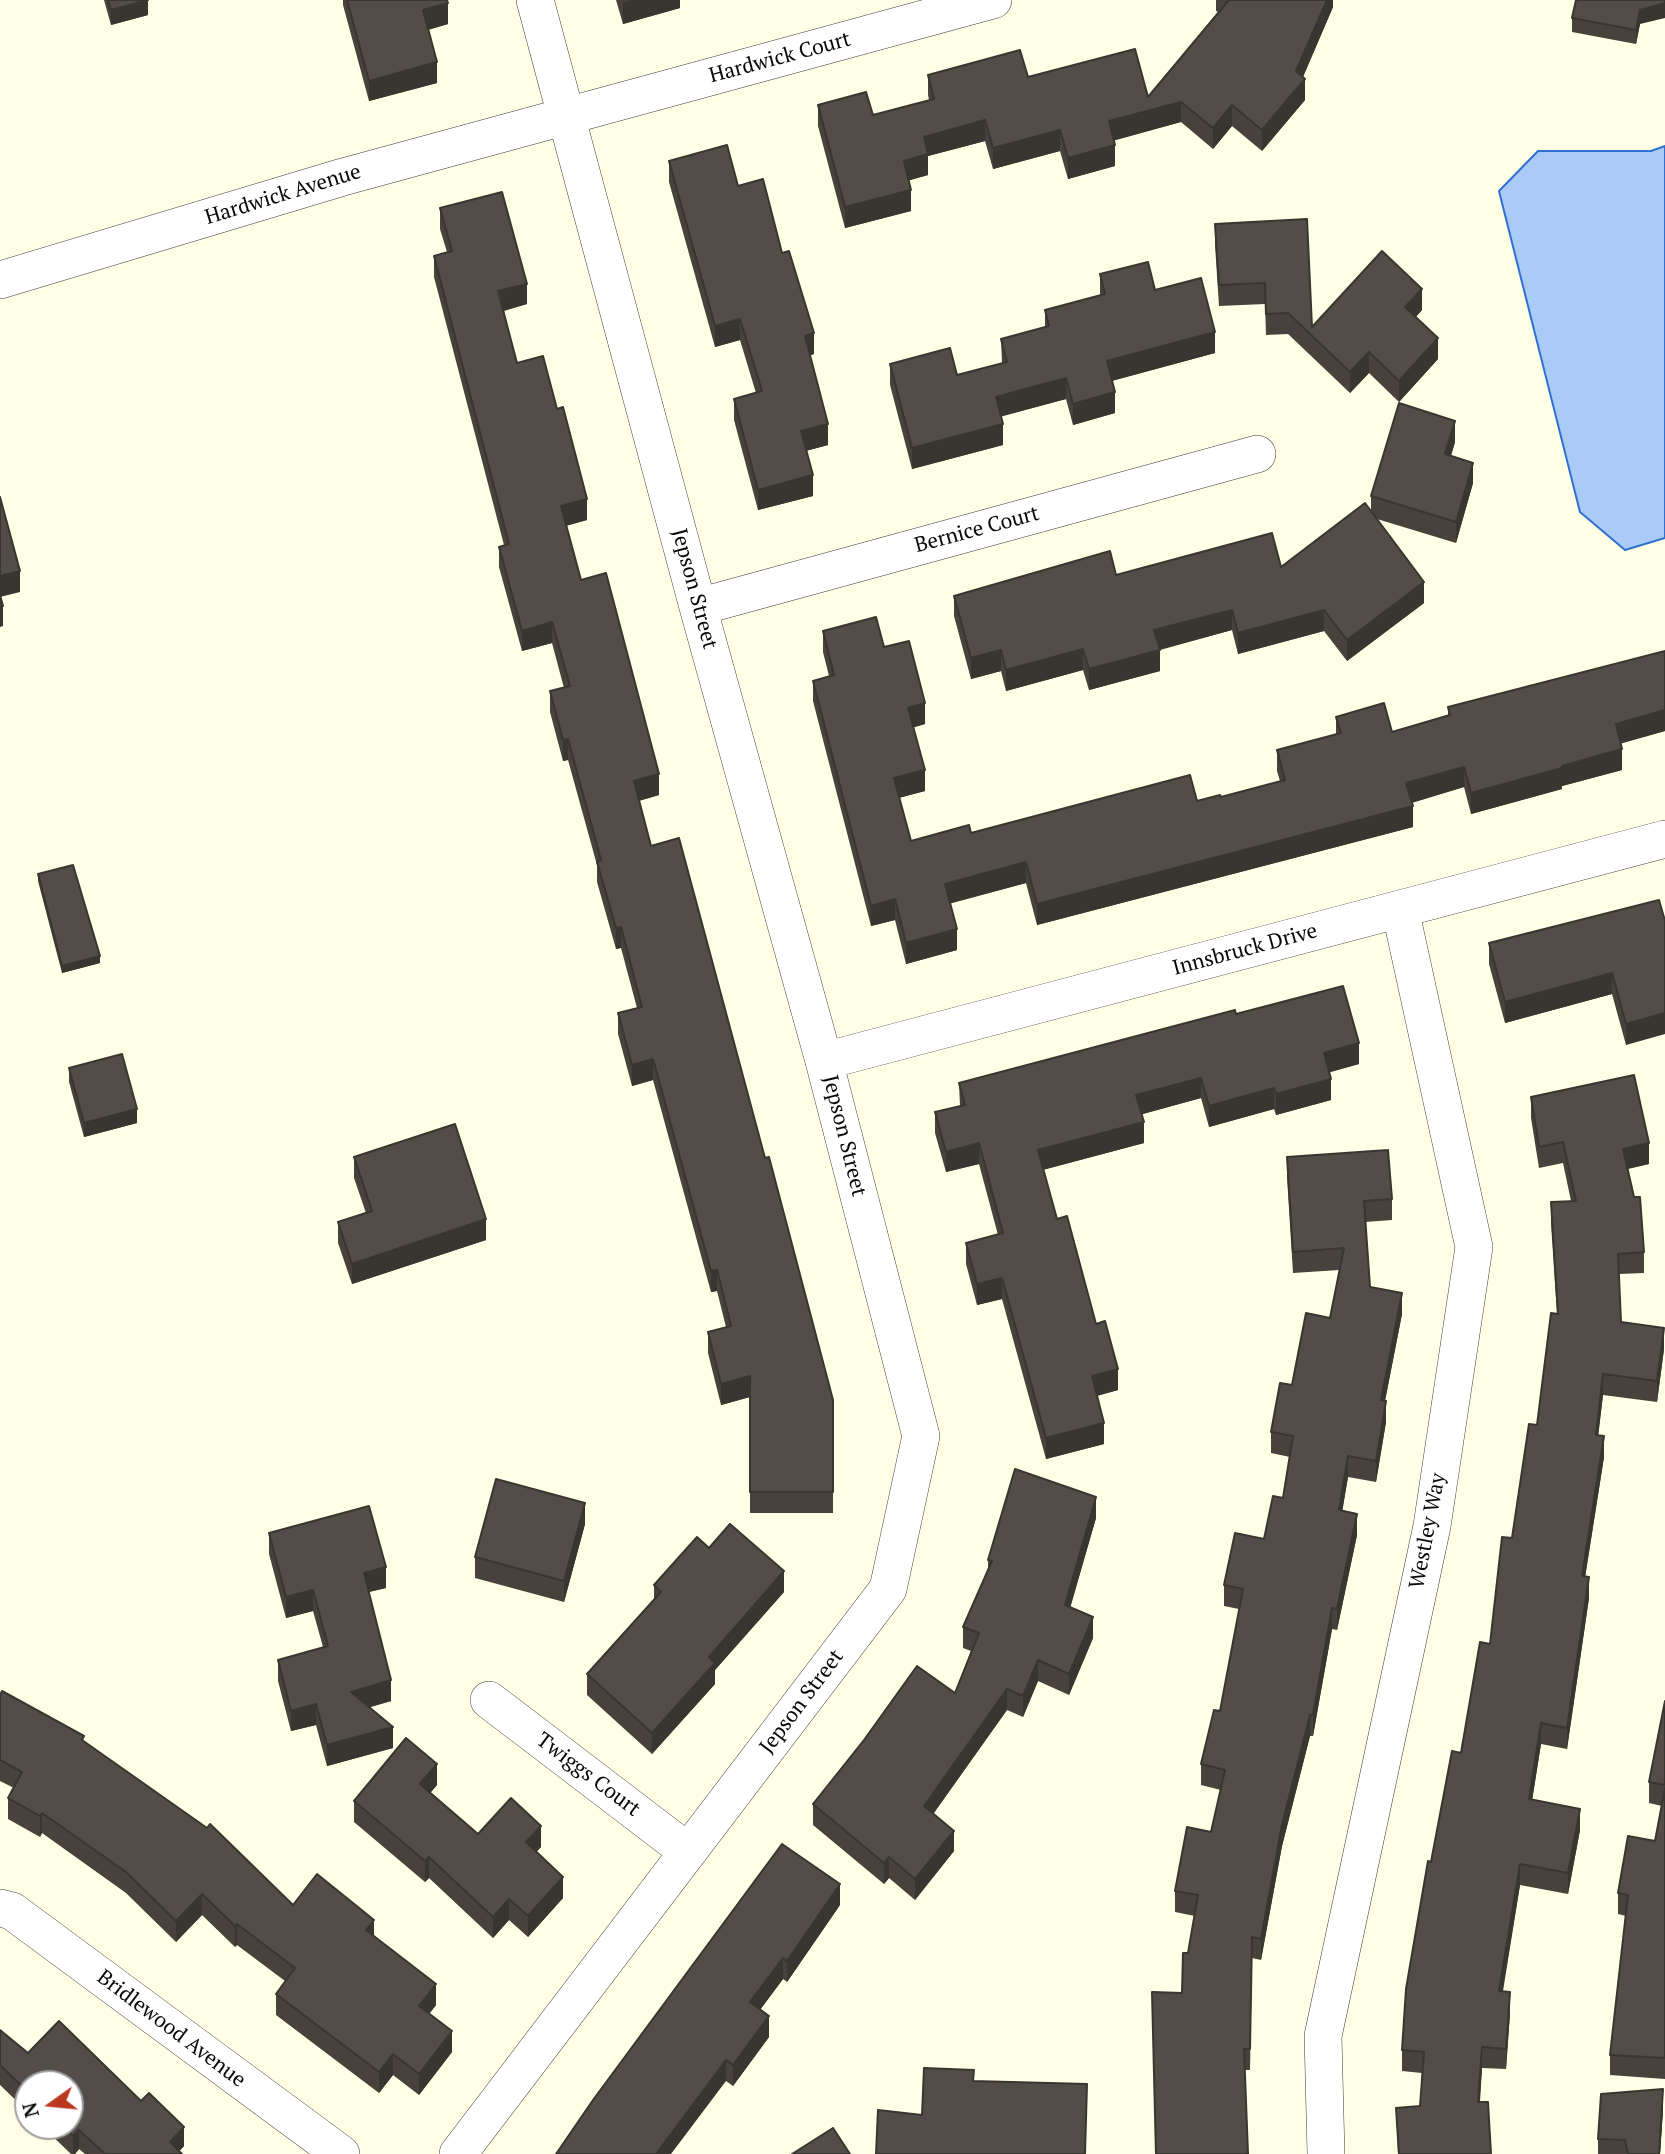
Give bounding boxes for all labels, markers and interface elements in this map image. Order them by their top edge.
street label: Hardwick Court [706,27,854,89]
street label: Hardwick Avenue [202,159,364,231]
street label: Bernice Court [912,501,1042,559]
street label: Jepson Street [666,526,722,652]
street label: Innsbruck Drive [1170,919,1320,981]
street label: Jepson Street [817,1073,871,1199]
street label: Westley Way [1404,1471,1452,1591]
street label: Jepson Street [755,1645,849,1759]
street label: Twiggs Court [531,1728,645,1822]
street label: Bridlewood Avenue [92,1965,250,2093]
north arrow [14,2070,84,2140]
text: N [16,2100,44,2120]

